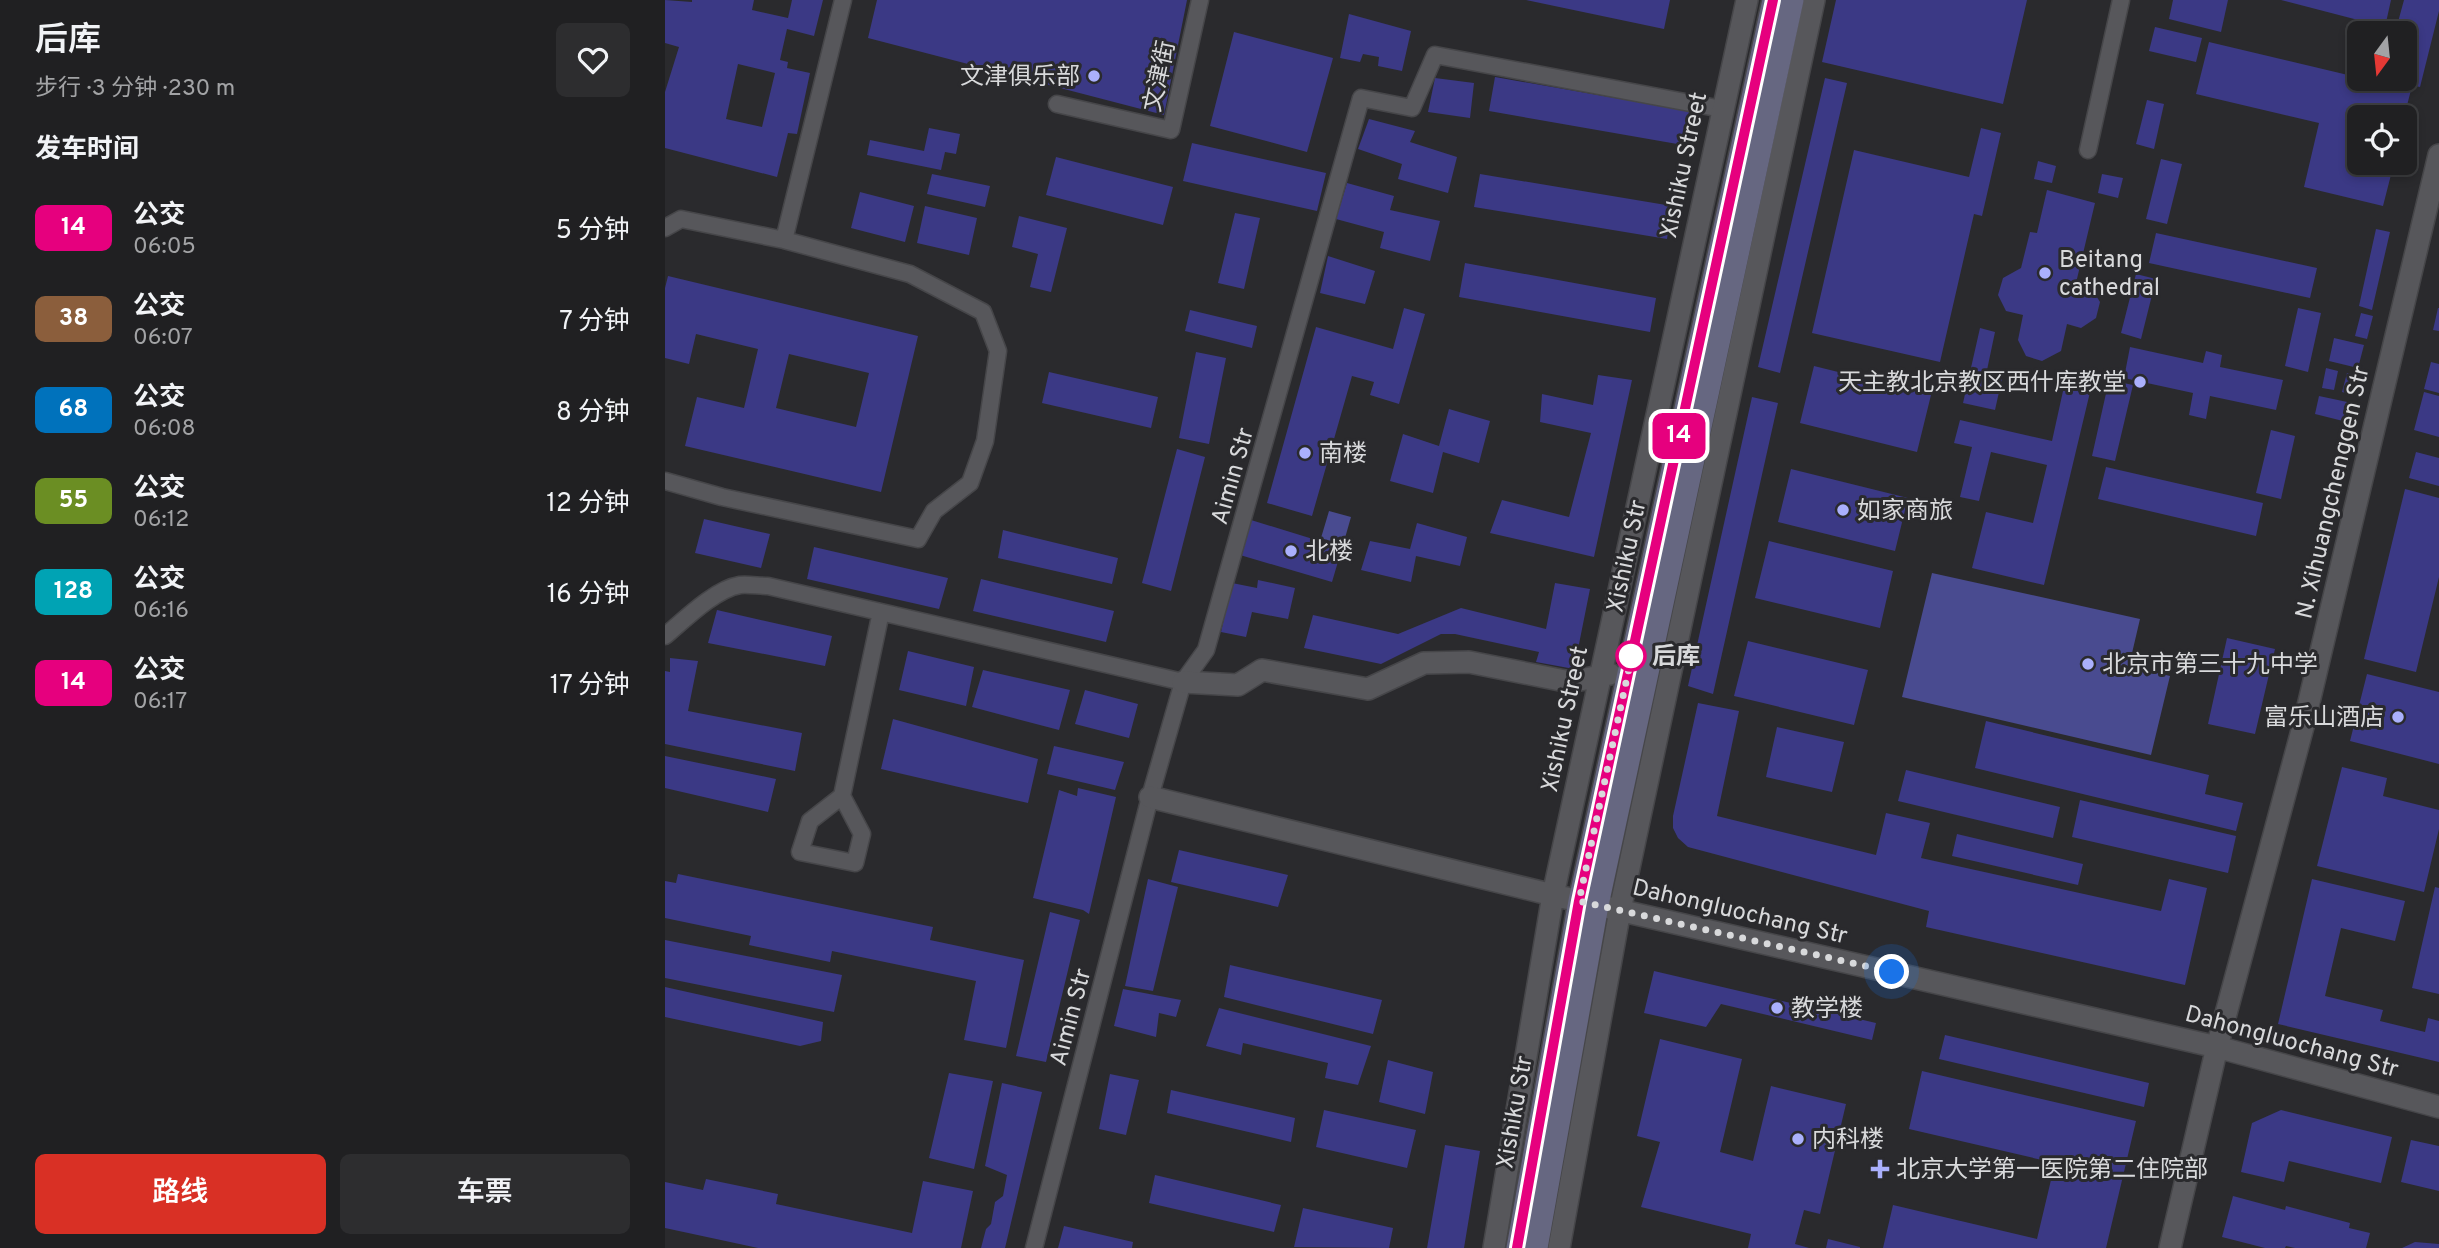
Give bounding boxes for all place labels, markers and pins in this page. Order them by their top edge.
place label: 文津俱乐部 [960,63,1080,93]
marker: 文津俱乐部 [1086,68,1102,84]
place label: Beitang cathedral [2059,246,2160,304]
marker: Beitang cathedral [2037,265,2053,281]
place label: 天主教北京教区西什库教堂 [1838,369,2126,399]
marker: 天主教北京教区西什库教堂 [2132,374,2148,390]
place label: 南楼 [1319,440,1367,470]
marker: 南楼 [1297,445,1313,461]
place label: 如家商旅 [1857,497,1953,527]
marker: 如家商旅 [1835,502,1851,518]
place label: 北楼 [1305,538,1353,568]
marker: 北楼 [1283,543,1299,559]
marker: 后库 [1616,641,1646,671]
place label: 后库 [1652,643,1700,673]
place label: 北京市第三十九中学 [2102,651,2318,681]
marker: 北京市第三十九中学 [2080,656,2096,672]
place label: 富乐山酒店 [2264,704,2384,734]
marker: 富乐山酒店 [2390,709,2406,725]
place label: 教学楼 [1791,995,1863,1025]
marker: 教学楼 [1769,1000,1785,1016]
place label: 内科楼 [1812,1126,1884,1156]
marker: 内科楼 [1790,1131,1806,1147]
place label: 北京大学第一医院第二住院部 [1896,1156,2208,1186]
marker: 北京大学第一医院第二住院部 [1870,1159,1890,1179]

